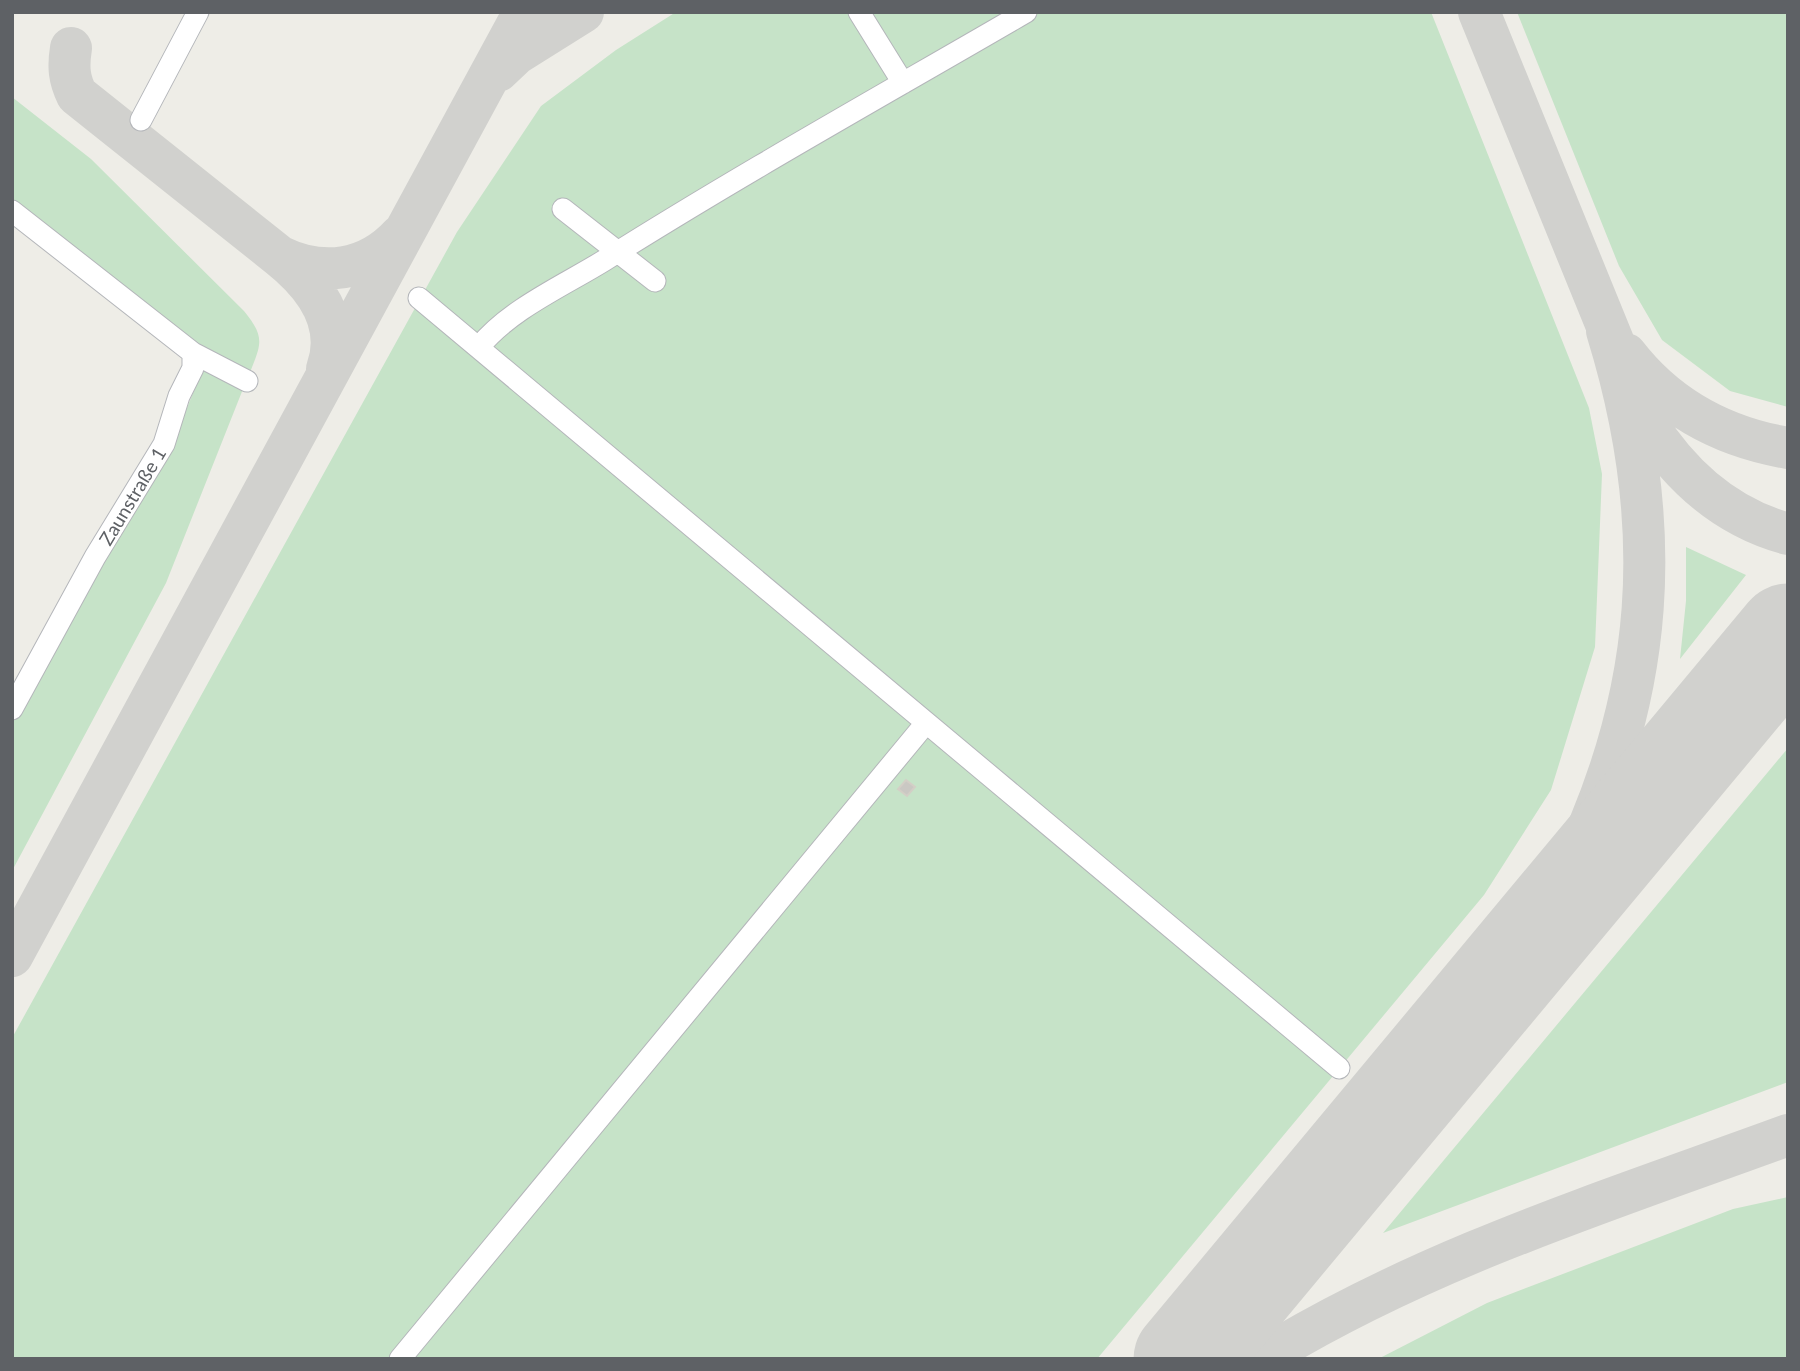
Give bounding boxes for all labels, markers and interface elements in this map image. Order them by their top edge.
street label: Zaunstraße 1 [94,443,170,549]

